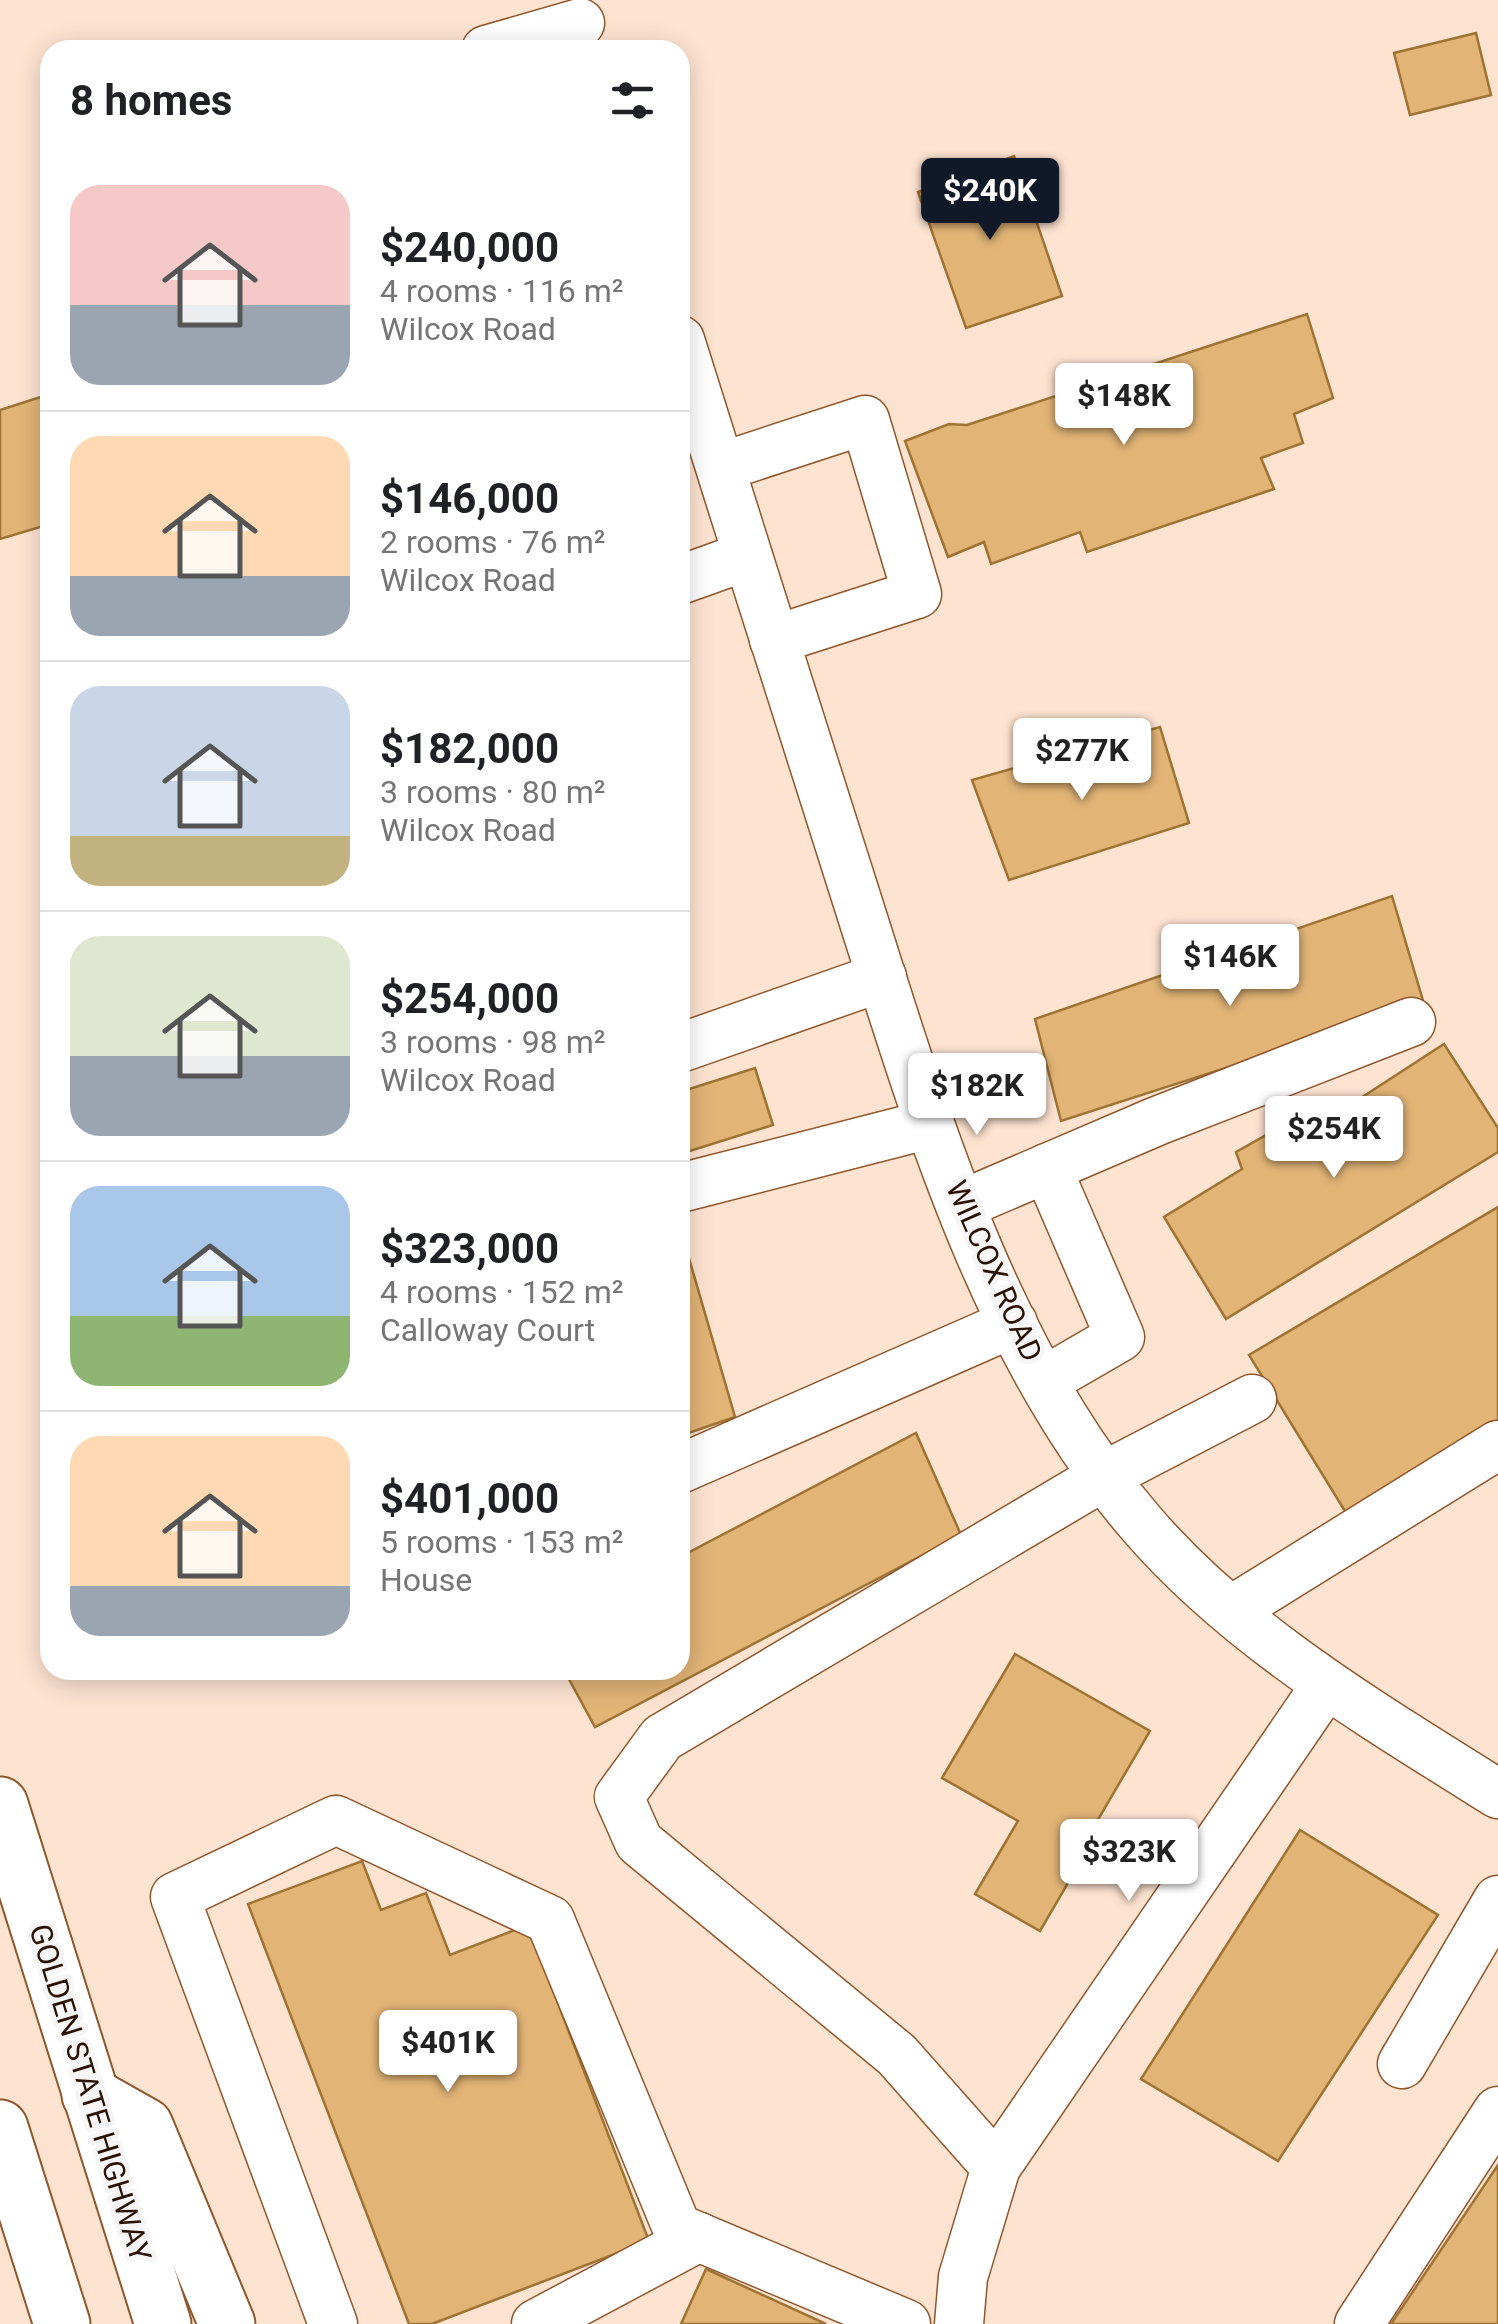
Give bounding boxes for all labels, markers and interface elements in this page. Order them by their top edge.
icon: filters [605,73,660,128]
text: 8 homes [70,76,232,125]
pin: $240K [920,158,1060,243]
text: $240K [943,171,1037,209]
text: $240,000 [380,223,559,272]
icon: home [150,225,270,345]
text: 4 rooms · 116 m² [380,272,623,310]
text: Wilcox Road [380,310,556,348]
pin: $148K [1054,363,1194,448]
text: $148K [1077,376,1171,414]
text: $146,000 [380,474,559,523]
icon: home [150,476,270,596]
text: 2 rooms · 76 m² [380,523,605,561]
text: Wilcox Road [380,561,556,599]
pin: $277K [1012,718,1152,803]
text: $182,000 [380,724,559,773]
icon: home [150,726,270,846]
text: $277K [1035,731,1129,769]
text: 3 rooms · 80 m² [380,773,605,811]
text: Wilcox Road [380,811,556,849]
pin: $146K [1160,924,1300,1009]
text: $146K [1183,937,1277,975]
text: $254,000 [380,974,559,1023]
icon: home [150,976,270,1096]
text: 3 rooms · 98 m² [380,1023,605,1061]
pin: $182K [907,1053,1047,1138]
text: Wilcox Road [380,1061,556,1099]
text: $182K [930,1066,1024,1104]
pin: $254K [1264,1096,1404,1181]
text: $254K [1287,1109,1381,1147]
street label: WILCOX ROAD [939,1175,1050,1367]
text: $323,000 [380,1224,559,1273]
icon: home [150,1226,270,1346]
text: 4 rooms · 152 m² [380,1273,623,1311]
text: Calloway Court [380,1311,595,1349]
text: $401,000 [380,1474,559,1523]
icon: home [150,1476,270,1596]
text: 5 rooms · 153 m² [380,1523,623,1561]
text: House [380,1561,472,1599]
pin: $323K [1059,1819,1199,1904]
text: $323K [1082,1832,1176,1870]
street label: GOLDEN STATE HIGHWAY [22,1920,159,2266]
pin: $401K [378,2010,518,2095]
text: $401K [401,2023,495,2061]

